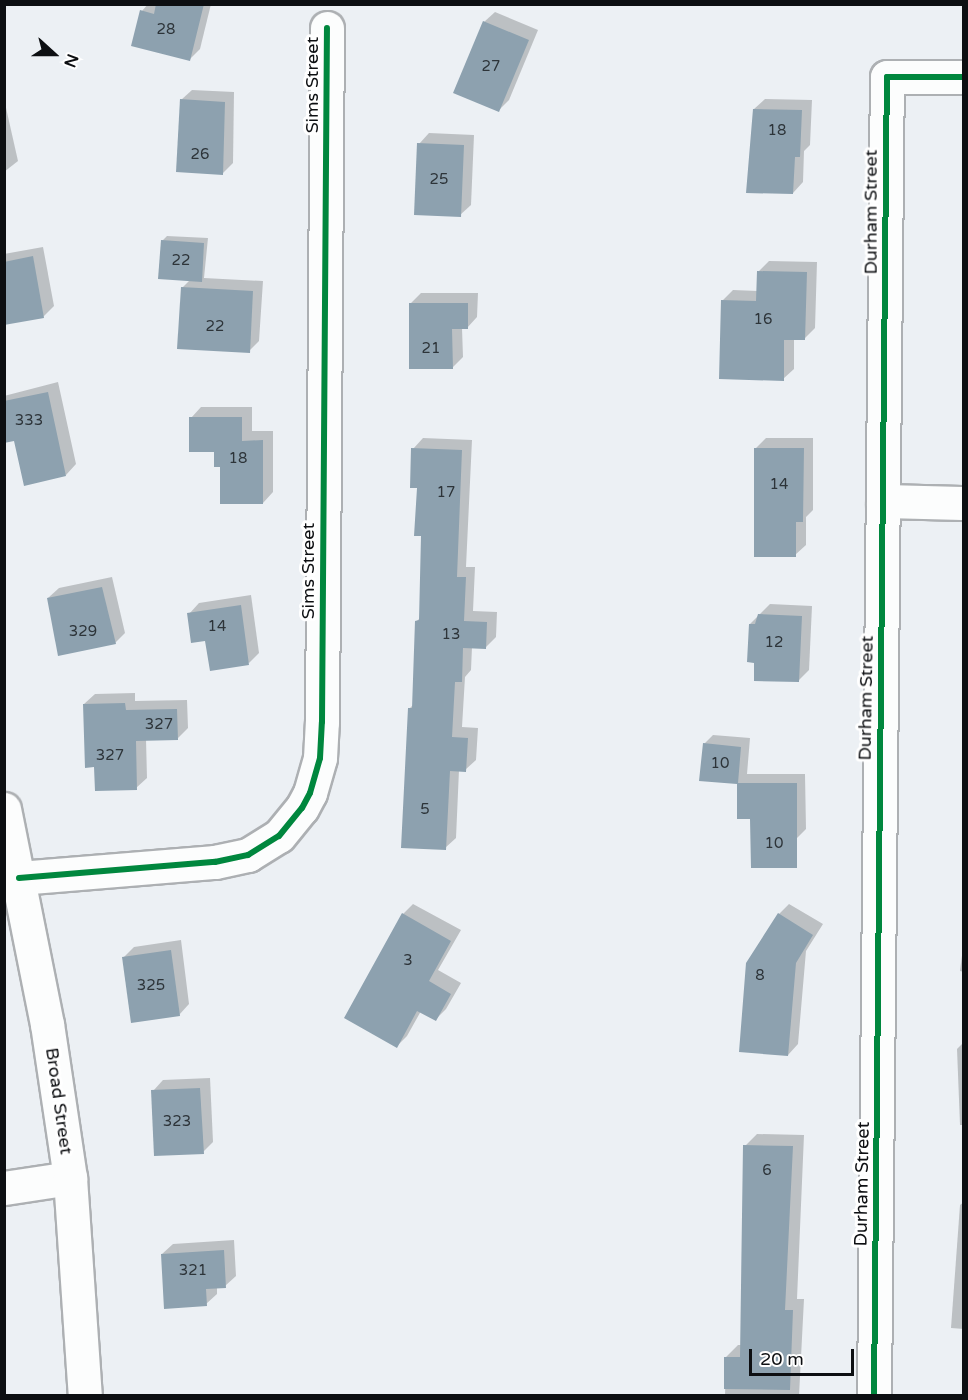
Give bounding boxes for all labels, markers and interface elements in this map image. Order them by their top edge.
house number: 28 [157,21,175,39]
north arrow [24,24,84,84]
street label: Sims Street [301,37,323,133]
text: N [59,51,82,70]
house number: 27 [482,58,500,76]
house number: 18 [768,122,786,140]
house number: 26 [191,146,209,164]
street label: Durham Street [860,150,882,274]
house number: 25 [430,171,448,189]
house number: 22 [172,252,190,270]
house number: 16 [754,311,772,329]
house number: 22 [206,318,224,336]
house number: 21 [422,340,440,358]
house number: 333 [15,412,43,430]
house number: 18 [229,450,247,468]
house number: 14 [770,476,788,494]
house number: 17 [437,484,455,502]
street label: Sims Street [297,523,319,619]
house number: 14 [208,618,226,636]
house number: 329 [69,623,97,641]
house number: 13 [442,626,460,644]
house number: 12 [765,634,783,652]
street label: Durham Street [854,635,878,761]
house number: 327 [145,716,173,734]
house number: 327 [96,747,124,765]
house number: 10 [711,755,729,773]
house number: 5 [420,801,430,819]
house number: 10 [765,835,783,853]
house number: 3 [403,952,413,970]
house number: 8 [755,967,765,985]
house number: 325 [137,977,165,995]
street label: Broad Street [41,1046,77,1156]
house number: 323 [163,1113,191,1131]
street label: Durham Street [850,1121,874,1247]
house number: 6 [762,1162,772,1180]
house number: 321 [179,1262,207,1280]
scale bar [752,1337,857,1375]
text: 20 m [760,1348,804,1370]

